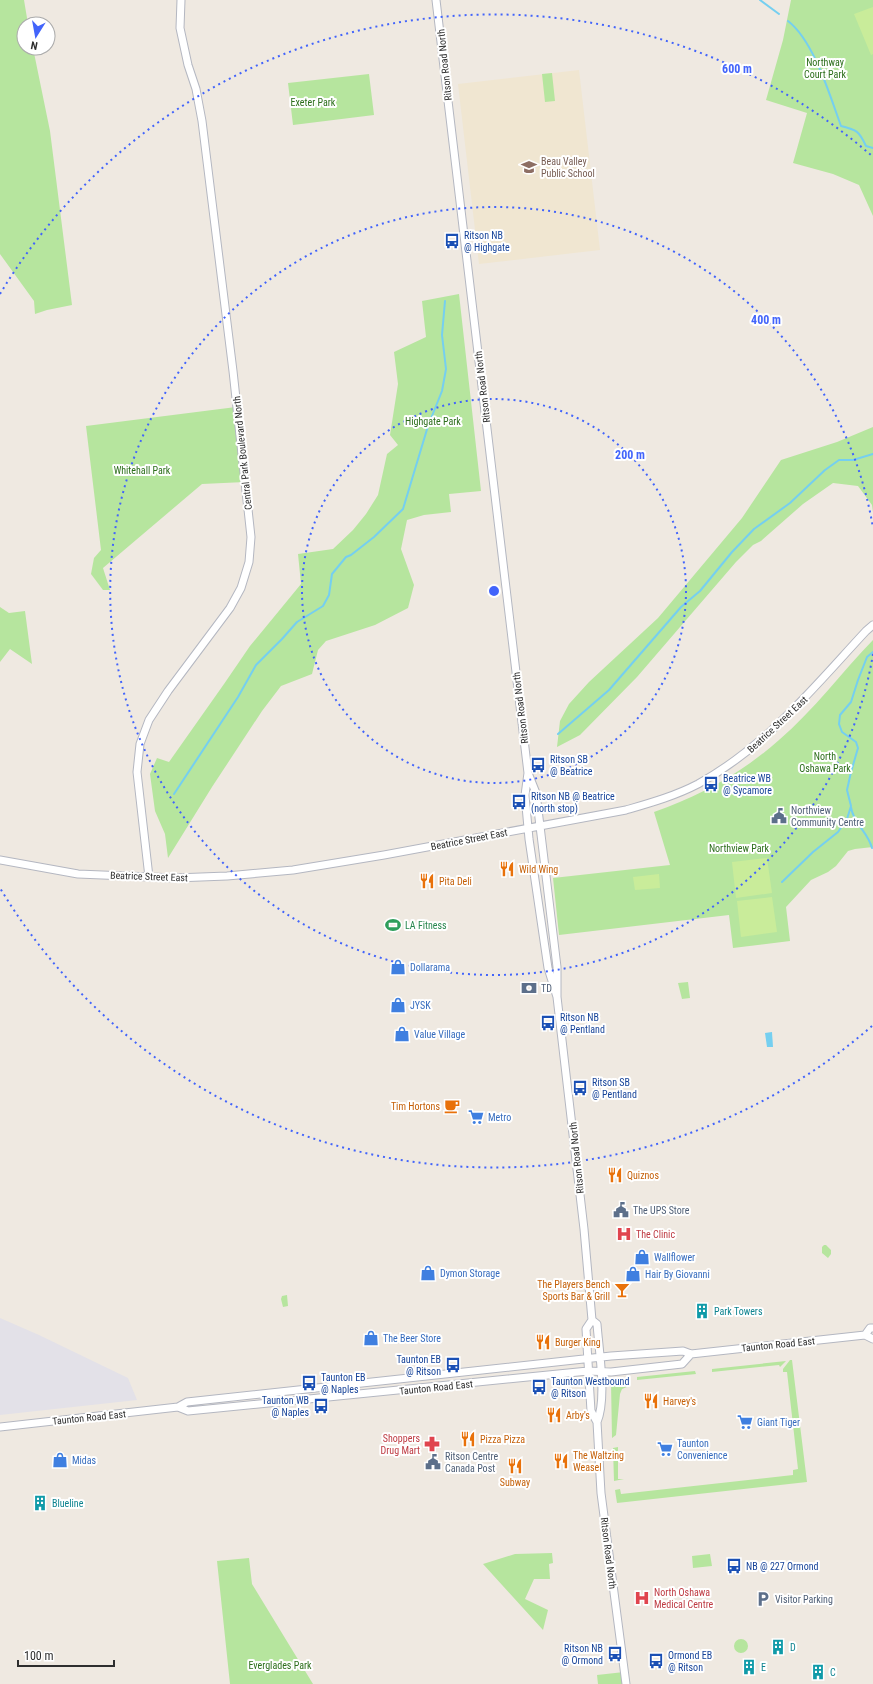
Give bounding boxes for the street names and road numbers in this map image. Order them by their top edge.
street label: Ritson Road North [435,28,454,101]
street label: Ritson Road North [473,350,492,423]
street label: Central Park Boulevard North [231,395,254,510]
street label: Ritson Road North [511,671,530,744]
street label: Beatrice Street East [745,694,810,755]
street label: Beatrice Street East [430,827,508,852]
street label: Beatrice Street East [110,870,188,883]
street label: Ritson Road North [567,1121,586,1194]
street label: Taunton Road East [741,1335,815,1354]
street label: Taunton Road East [399,1378,473,1397]
street label: Taunton Road East [52,1408,126,1427]
street label: Ritson Road North [599,1517,618,1590]

